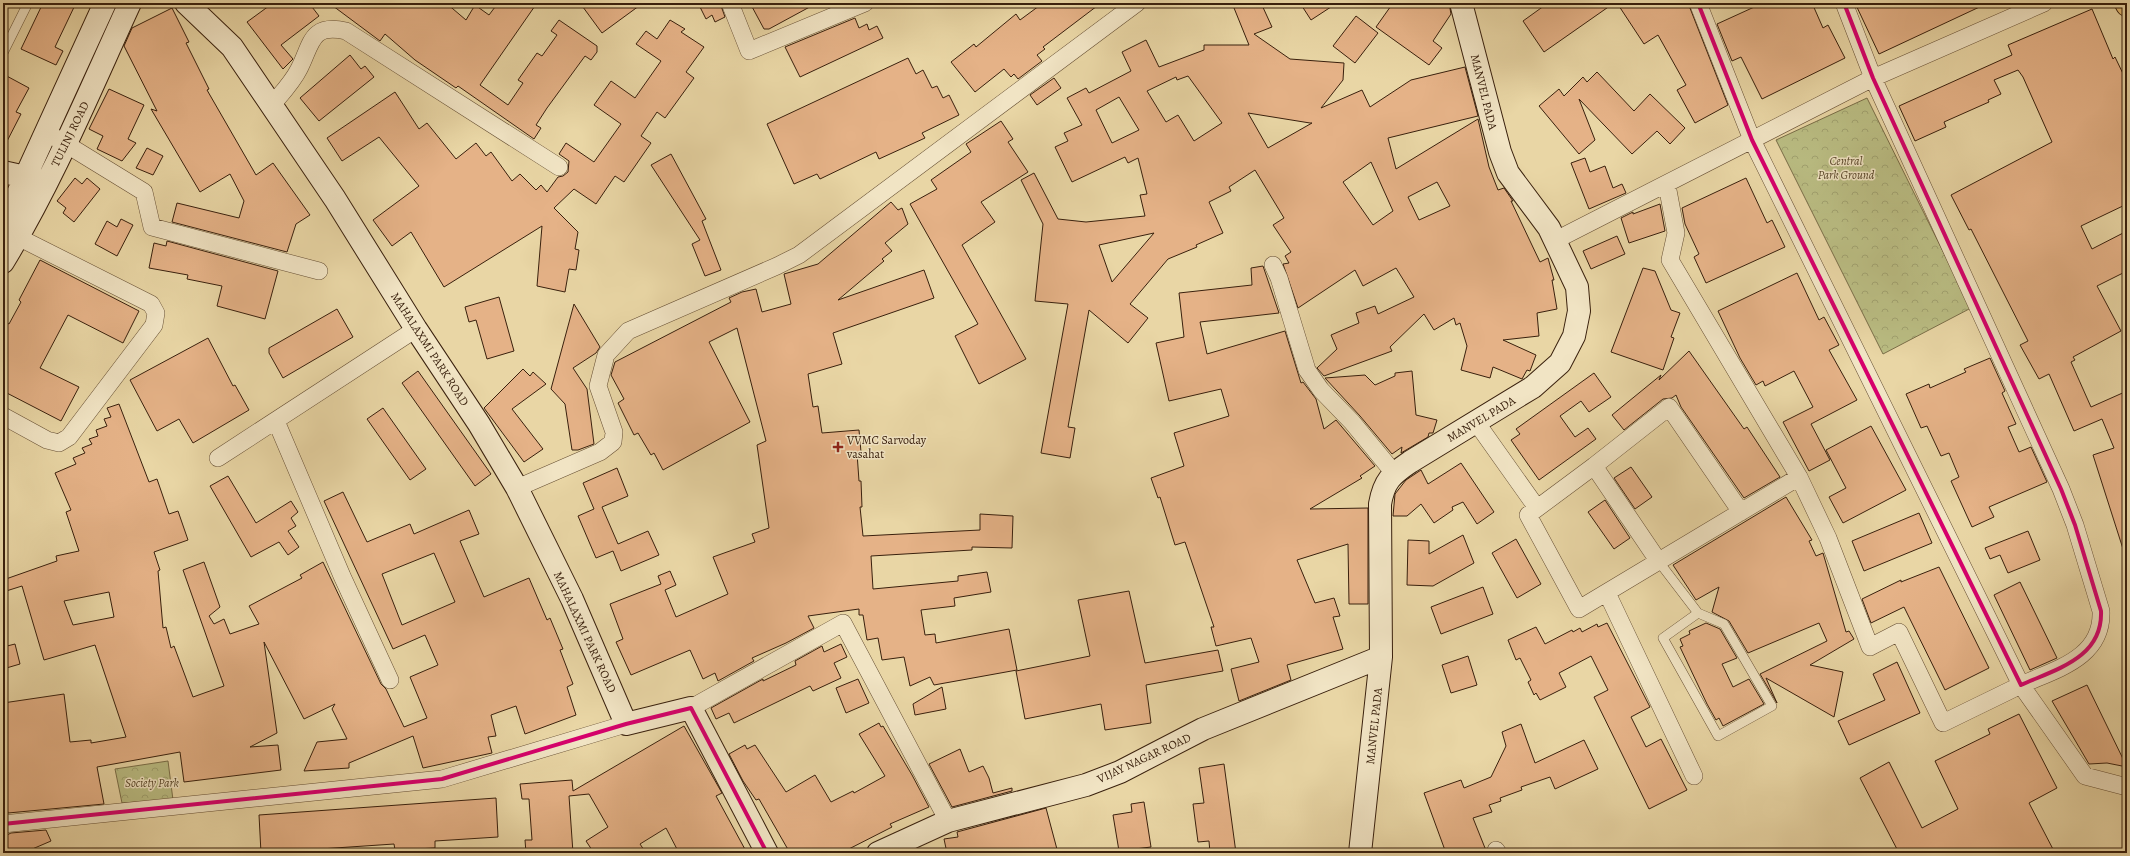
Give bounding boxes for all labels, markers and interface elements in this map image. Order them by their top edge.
street label: MANVEL PADA [1467,53,1501,132]
street label: TULINJ ROAD [47,99,93,169]
park label: Central Park Ground [1818,153,1875,183]
street label: MAHALAXMI PARK ROAD [387,289,473,409]
street label: MANVEL PADA [1444,392,1519,446]
place label: VVMC Sarvoday vasahat [846,432,927,462]
marker: VVMC Sarvoday vasahat [832,441,844,453]
street label: MAHALAXMI PARK ROAD [550,569,620,695]
street label: MANVEL PADA [1362,686,1386,765]
street label: VIJAY NAGAR ROAD [1094,729,1194,787]
park label: Society Park [125,775,180,791]

